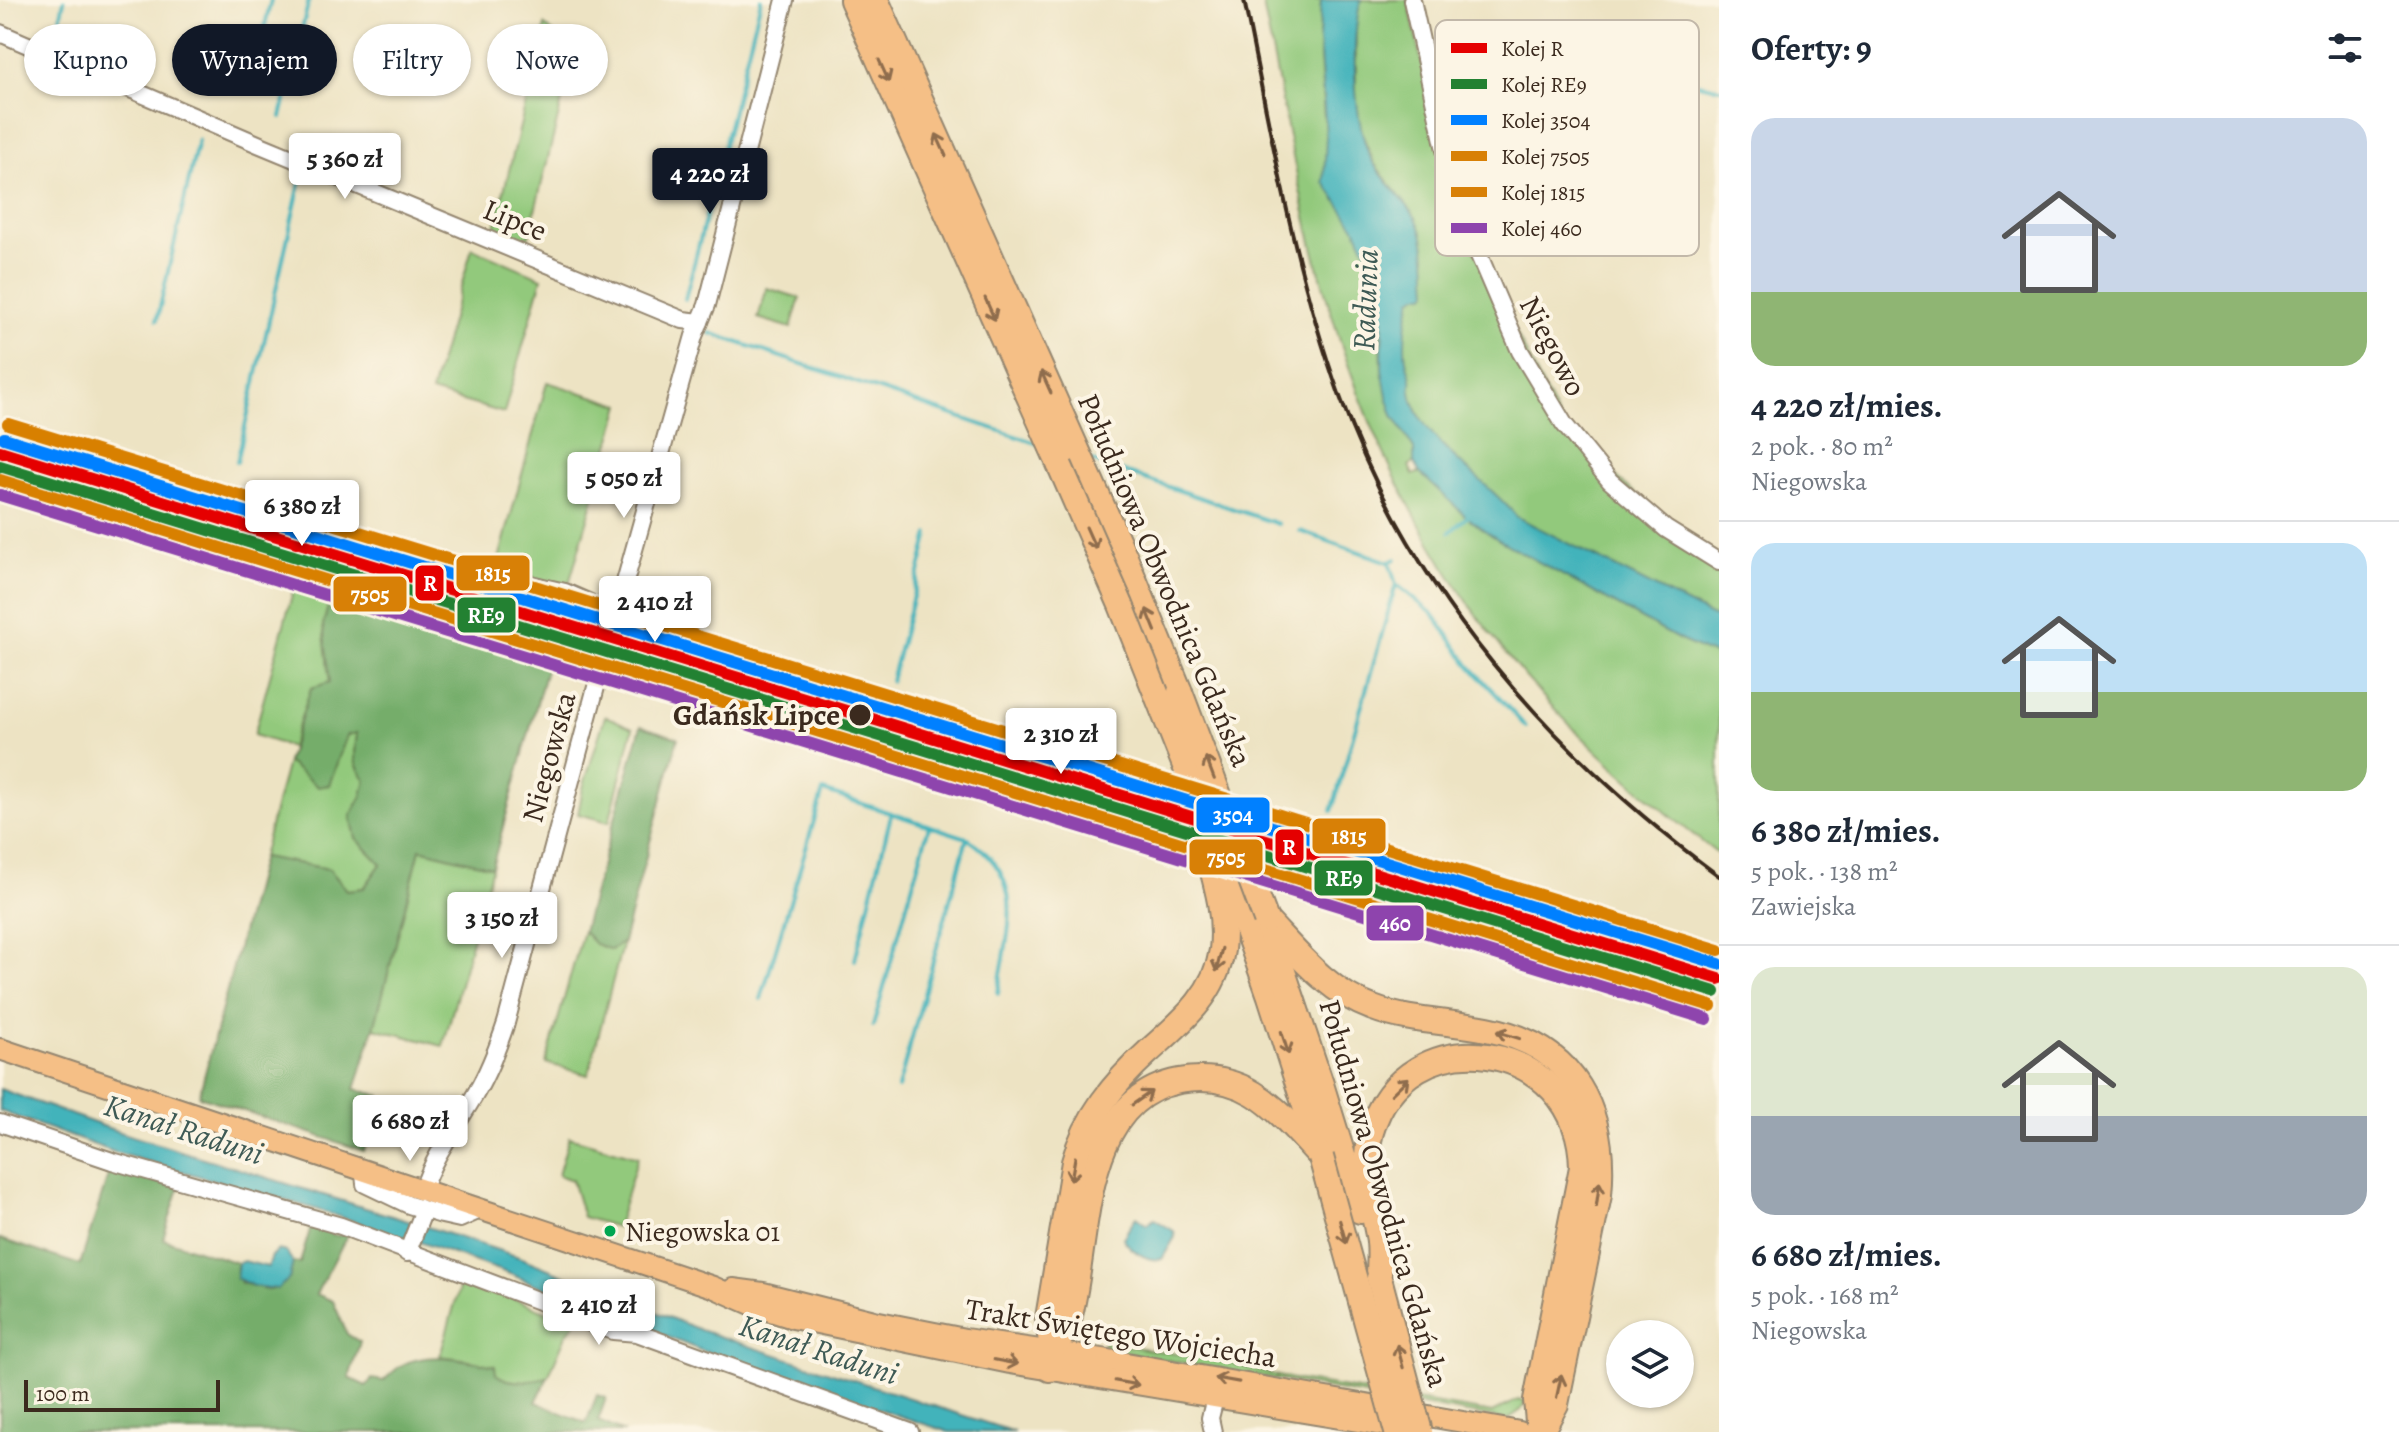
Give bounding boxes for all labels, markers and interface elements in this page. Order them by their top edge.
legend [1435,20,1699,256]
chip: Kupno [24,24,156,96]
chip: Wynajem [172,24,337,96]
chip: Filtry [353,24,471,96]
chip: Nowe [487,24,608,96]
text: Oferty: 9 [1751,25,1872,72]
icon: filters [2323,26,2367,70]
text: Kolej R [1501,34,1564,64]
one-way arrow [878,58,893,83]
text: Kolej RE9 [1501,70,1587,100]
text: Kolej 3504 [1501,106,1591,136]
pin: 5 360 zł [262,133,428,201]
one-way arrow [932,133,947,158]
text: 5 360 zł [307,141,383,176]
text: Kolej 7505 [1501,142,1590,172]
pin: 4 220 zł [627,148,793,216]
text: 4 220 zł [670,156,750,191]
icon: home [1987,170,2131,314]
text: Kolej 1815 [1501,178,1585,208]
street label: Lipce [477,189,553,251]
text: Kolej 460 [1501,214,1582,244]
water label: Radunia [1341,248,1389,352]
street label: Niegowo [1510,289,1596,403]
one-way arrow [984,296,999,320]
one-way arrow [1038,370,1053,395]
text: 4 220 zł/mies. [1751,382,1943,429]
street label: Południowa Obwodnica Gdańska [1068,387,1262,773]
text: 2 pok. · 80 m² [1751,429,1893,464]
pin: 5 050 zł [541,452,707,520]
text: 5 050 zł [585,460,663,495]
text: Niegowska [1751,464,1867,499]
pin: 6 380 zł [219,480,385,548]
text: 6 380 zł [263,488,341,523]
one-way arrow [1085,525,1100,549]
line badge: 1815 [455,554,531,592]
text: 1815 [475,559,511,589]
line badge: R [414,564,445,602]
text: R [423,569,438,599]
line badge: 7505 [332,575,408,613]
pin: 2 410 zł [572,576,738,644]
text: 7505 [350,580,390,610]
text: 2 410 zł [617,584,693,619]
icon: home [1987,595,2131,739]
line badge: RE9 [456,596,517,634]
text: RE9 [467,601,505,631]
one-way arrow [1142,608,1157,633]
street label: Niegowska [512,687,586,827]
place label: Gdańsk Lipce [673,695,840,735]
marker: Gdańsk Lipce [847,702,873,728]
pin: 2 310 zł [978,708,1144,776]
text: 2 310 zł [1024,716,1098,751]
one-way arrow [1202,756,1216,781]
line badge: 3504 [1195,796,1271,834]
text: 3504 [1213,801,1253,831]
text: 6 380 zł/mies. [1751,807,1941,854]
line badge: 1815 [1311,817,1387,855]
text: 1815 [1331,822,1367,852]
line badge: R [1274,828,1305,866]
text: R [1282,833,1297,863]
line badge: 7505 [1188,838,1264,876]
text: 7505 [1206,843,1246,873]
text: 5 pok. · 138 m² [1751,854,1897,889]
line badge: RE9 [1313,859,1374,897]
text: RE9 [1325,864,1363,894]
text: Zawiejska [1751,889,1856,924]
pin: 3 150 zł [419,892,585,960]
text: 3 150 zł [465,900,539,935]
line badge: 460 [1365,904,1425,942]
text: 460 [1379,909,1411,939]
one-way arrow [1210,947,1225,973]
street label: Południowa Obwodnica Gdańska [1309,994,1459,1392]
icon: home [1987,1019,2131,1163]
one-way arrow [1495,1027,1521,1042]
one-way arrow [1278,1030,1293,1056]
one-way arrow [1390,1077,1409,1096]
water label: Kanał Raduni [99,1083,269,1175]
one-way arrow [1131,1090,1153,1106]
pin: 6 680 zł [327,1095,493,1163]
text: 6 680 zł [371,1103,449,1138]
one-way arrow [1065,1156,1080,1181]
one-way arrow [1591,1182,1606,1208]
place label: Niegowska 01 [625,1213,780,1251]
one-way arrow [1336,1218,1351,1244]
marker: Niegowska 01 [602,1223,618,1239]
text: 6 680 zł/mies. [1751,1231,1942,1278]
text: 5 pok. · 168 m² [1751,1278,1899,1313]
pin: 2 410 zł [516,1279,682,1347]
text: 2 410 zł [561,1287,637,1322]
street label: Trakt Świętego Wojciecha [963,1289,1279,1377]
water label: Kanał Raduni [734,1303,904,1395]
text: Niegowska [1751,1313,1867,1348]
map controls [1606,1320,1694,1408]
button: layers [1606,1320,1694,1408]
one-way arrow [1392,1344,1407,1370]
one-way arrow [993,1355,1018,1370]
one-way arrow [1214,1372,1240,1387]
one-way arrow [1552,1374,1567,1400]
scale bar [24,1376,220,1412]
one-way arrow [1113,1376,1139,1391]
text: 100 m [36,1379,90,1409]

